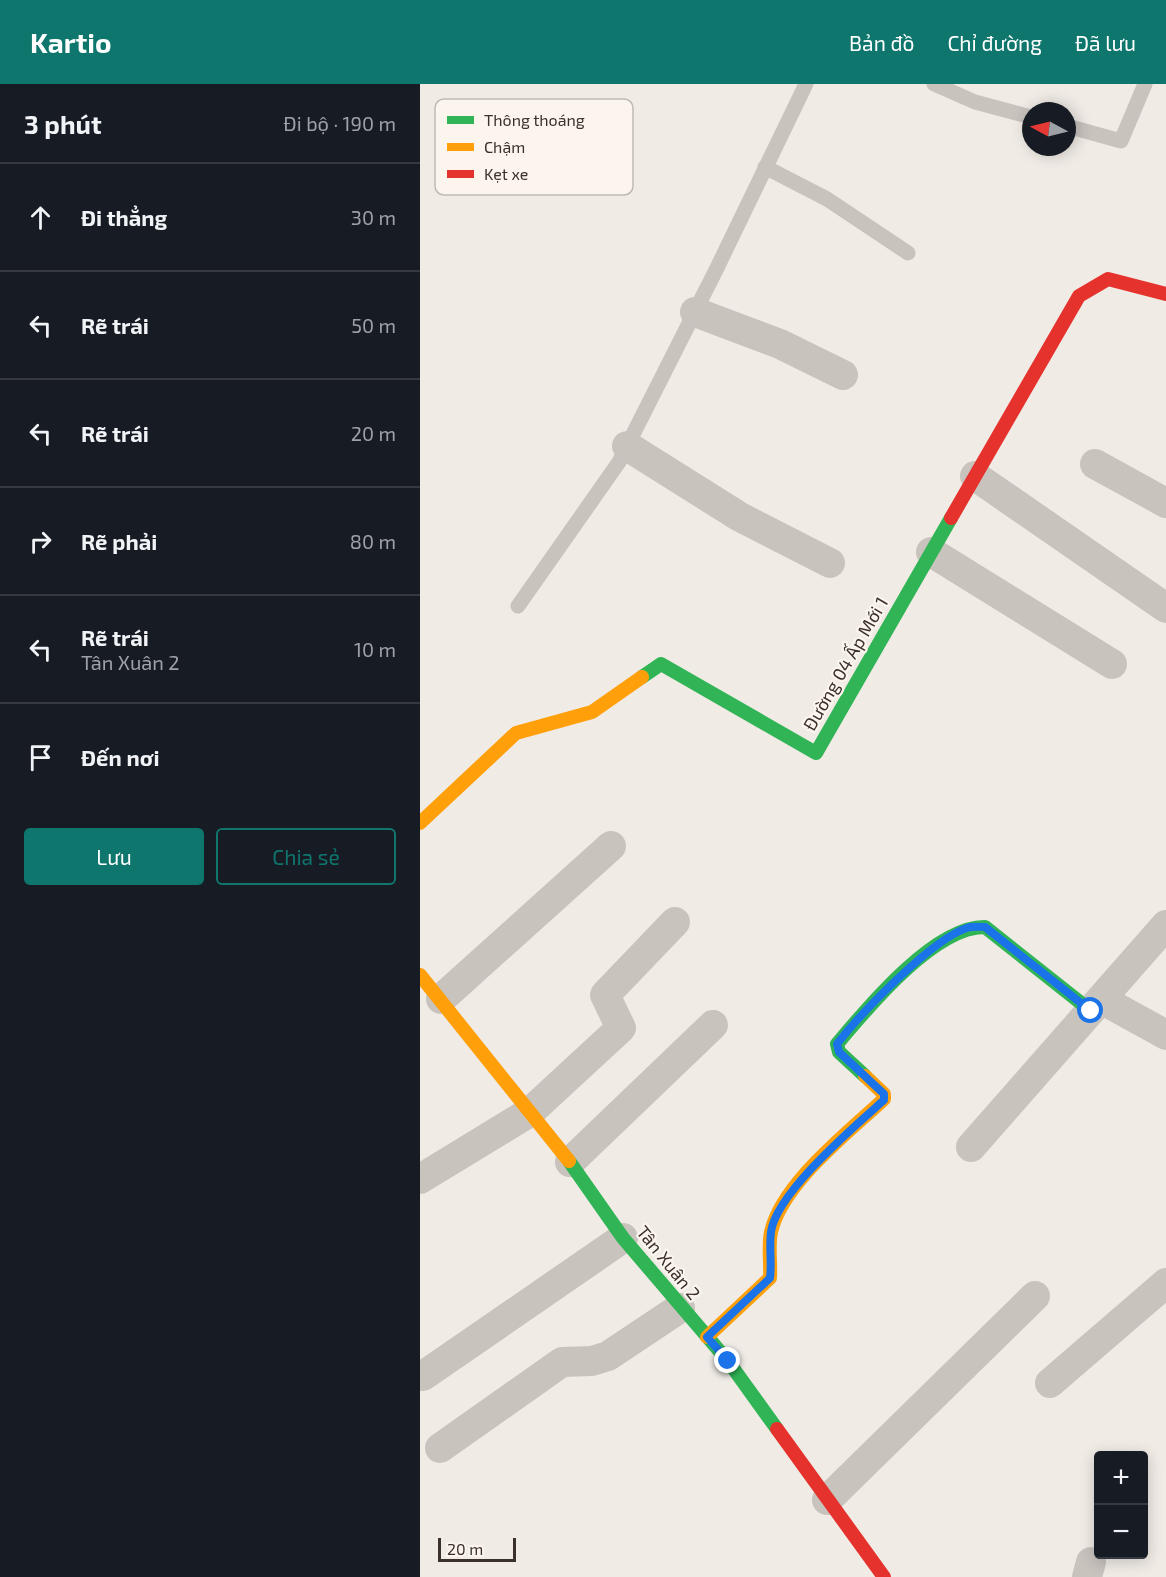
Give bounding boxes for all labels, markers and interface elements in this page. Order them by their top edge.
text: Kartio [30,25,111,59]
text: Bản đồ [849,30,914,55]
text: Chỉ đường [947,30,1042,55]
text: Đã lưu [1075,30,1136,55]
legend [435,99,633,195]
north arrow [1022,102,1076,156]
text: 3 phút [24,108,102,139]
text: Thông thoáng [484,110,585,129]
text: Đi bộ · 190 m [283,111,396,135]
text: Chậm [484,137,525,156]
text: Kẹt xe [484,164,528,183]
icon: ahead [24,201,57,234]
text: Đi thẳng [81,204,167,230]
text: 30 m [351,205,396,229]
icon: left [24,309,57,342]
text: Rẽ trái [81,312,149,338]
text: 50 m [351,313,396,337]
icon: left [24,417,57,450]
text: Rẽ trái [81,420,149,446]
text: 20 m [351,421,396,445]
icon: right [24,525,57,558]
text: Rẽ phải [81,528,157,554]
text: 80 m [350,529,396,553]
street label: Đường 04 Ấp Mới 1 [798,593,892,734]
text: Rẽ trái [81,624,149,650]
icon: left [24,633,57,666]
text: 10 m [354,637,396,661]
text: Tân Xuân 2 [81,650,180,674]
icon: arrive [24,741,57,774]
text: Đến nơi [81,744,159,770]
button: Lưu [24,828,204,885]
button: Chia sẻ [216,828,396,885]
route start [1077,997,1103,1023]
street label: Tân Xuân 2 [632,1221,705,1304]
route end [714,1347,740,1373]
map controls [1094,1451,1148,1559]
button: + [1094,1451,1148,1505]
button: − [1094,1505,1148,1559]
scale bar [438,1535,516,1562]
text: 20 m [447,1539,483,1558]

